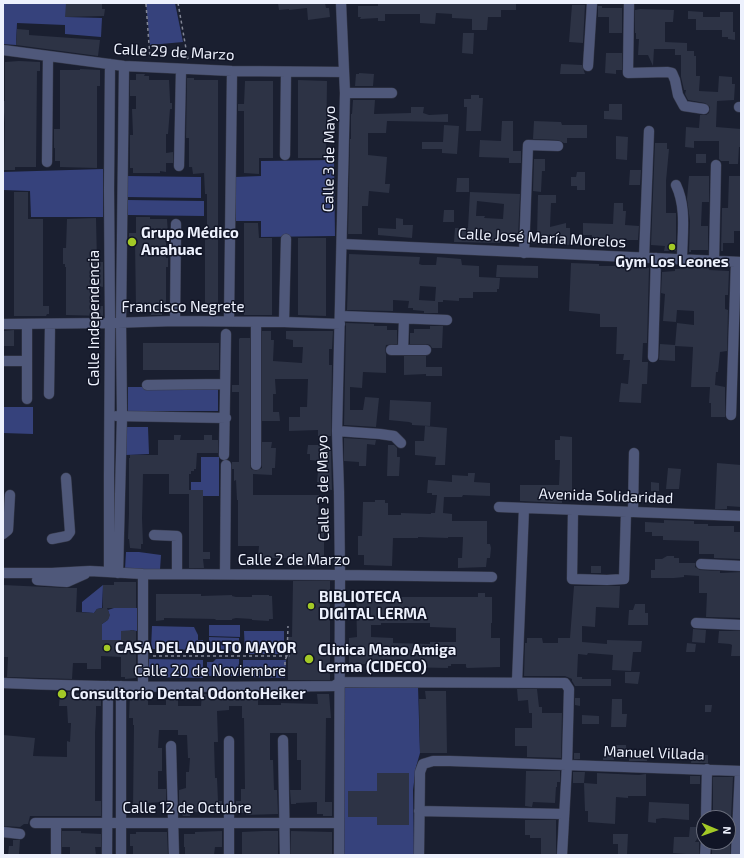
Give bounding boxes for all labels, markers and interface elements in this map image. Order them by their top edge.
street label: Calle 29 de Marzo [113,40,235,64]
street label: Calle 3 de Mayo [319,106,339,212]
place label: Grupo Médico Anahuac [141,224,239,259]
street label: Calle José María Morelos [457,225,627,251]
marker: Grupo Médico Anahuac [126,236,138,248]
marker: Gym Los Leones [667,242,677,252]
street label: Calle Independencia [85,250,103,386]
place label: Gym Los Leones [615,253,729,271]
street label: Francisco Negrete [121,298,245,316]
street label: Calle 3 de Mayo [313,435,333,541]
street label: Avenida Solidaridad [538,485,674,507]
street label: Calle 2 de Marzo [238,551,350,569]
place label: BIBLIOTECA DIGITAL LERMA [319,588,427,623]
marker: BIBLIOTECA DIGITAL LERMA [306,601,316,611]
place label: CASA DEL ADULTO MAYOR [115,639,297,657]
place label: Clinica Mano Amiga Lerma (CIDECO) [318,641,456,676]
marker: CASA DEL ADULTO MAYOR [102,643,112,653]
marker: Clinica Mano Amiga Lerma (CIDECO) [303,653,315,665]
street label: Calle 20 de Noviembre [134,662,286,680]
place label: Consultorio Dental OdontoHeiker [71,685,306,703]
marker: Consultorio Dental OdontoHeiker [56,688,68,700]
street label: Manuel Villada [603,742,705,764]
street label: Calle 12 de Octubre [123,799,251,817]
north arrow [696,810,736,850]
text: N [721,826,734,835]

